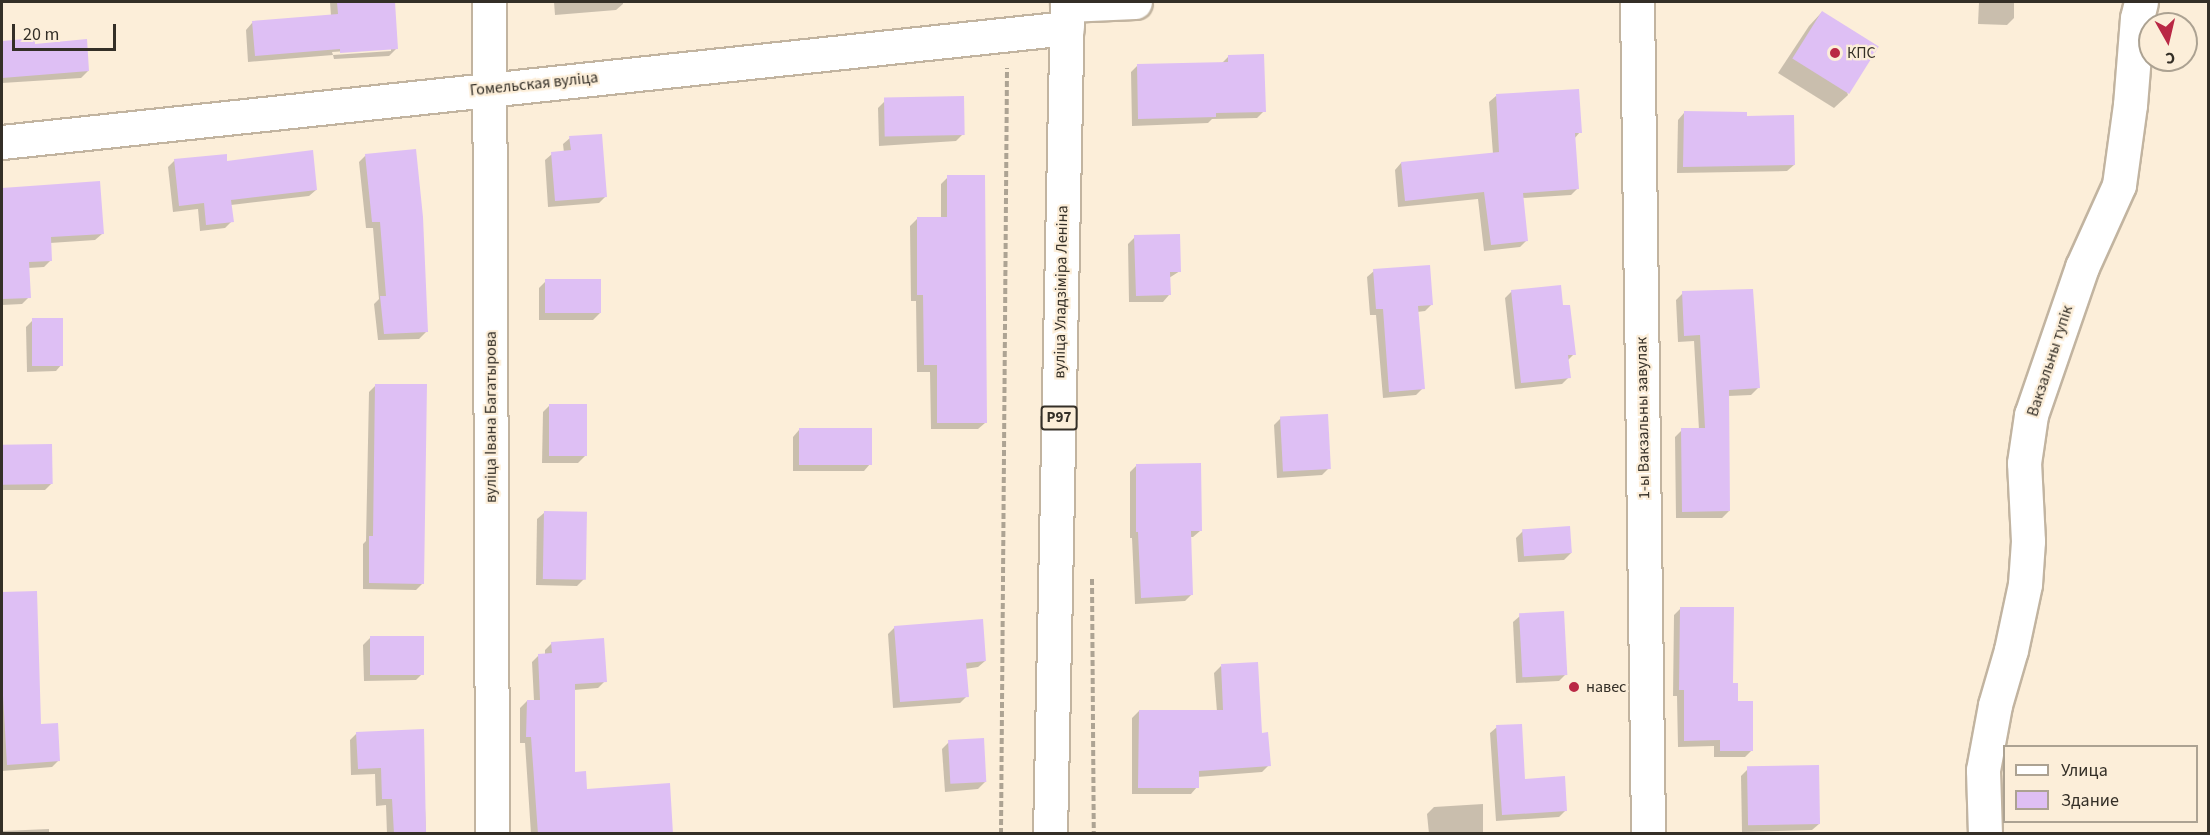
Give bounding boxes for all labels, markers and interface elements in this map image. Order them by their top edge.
scale bar [15,12,118,50]
north arrow [2138,12,2198,72]
text: 20 m [23,22,59,47]
place label: КПС [1847,43,1876,63]
marker: КПС [1828,46,1842,60]
text: С [2164,46,2176,69]
street label: Гомельская вуліца [469,68,599,100]
street label: вуліца Уладзіміра Леніна [1050,205,1072,379]
street label: Вакзальны тупік [2023,303,2077,419]
street label: вуліца Івана Багатырова [481,331,501,503]
street label: 1-ы Вакзальны завулак [1632,337,1654,499]
road number: Р97 [1040,406,1078,430]
place label: навес [1586,677,1626,697]
marker: навес [1567,680,1581,694]
legend [2003,745,2198,823]
text: Улица [2061,758,2108,783]
text: Здание [2061,788,2119,813]

